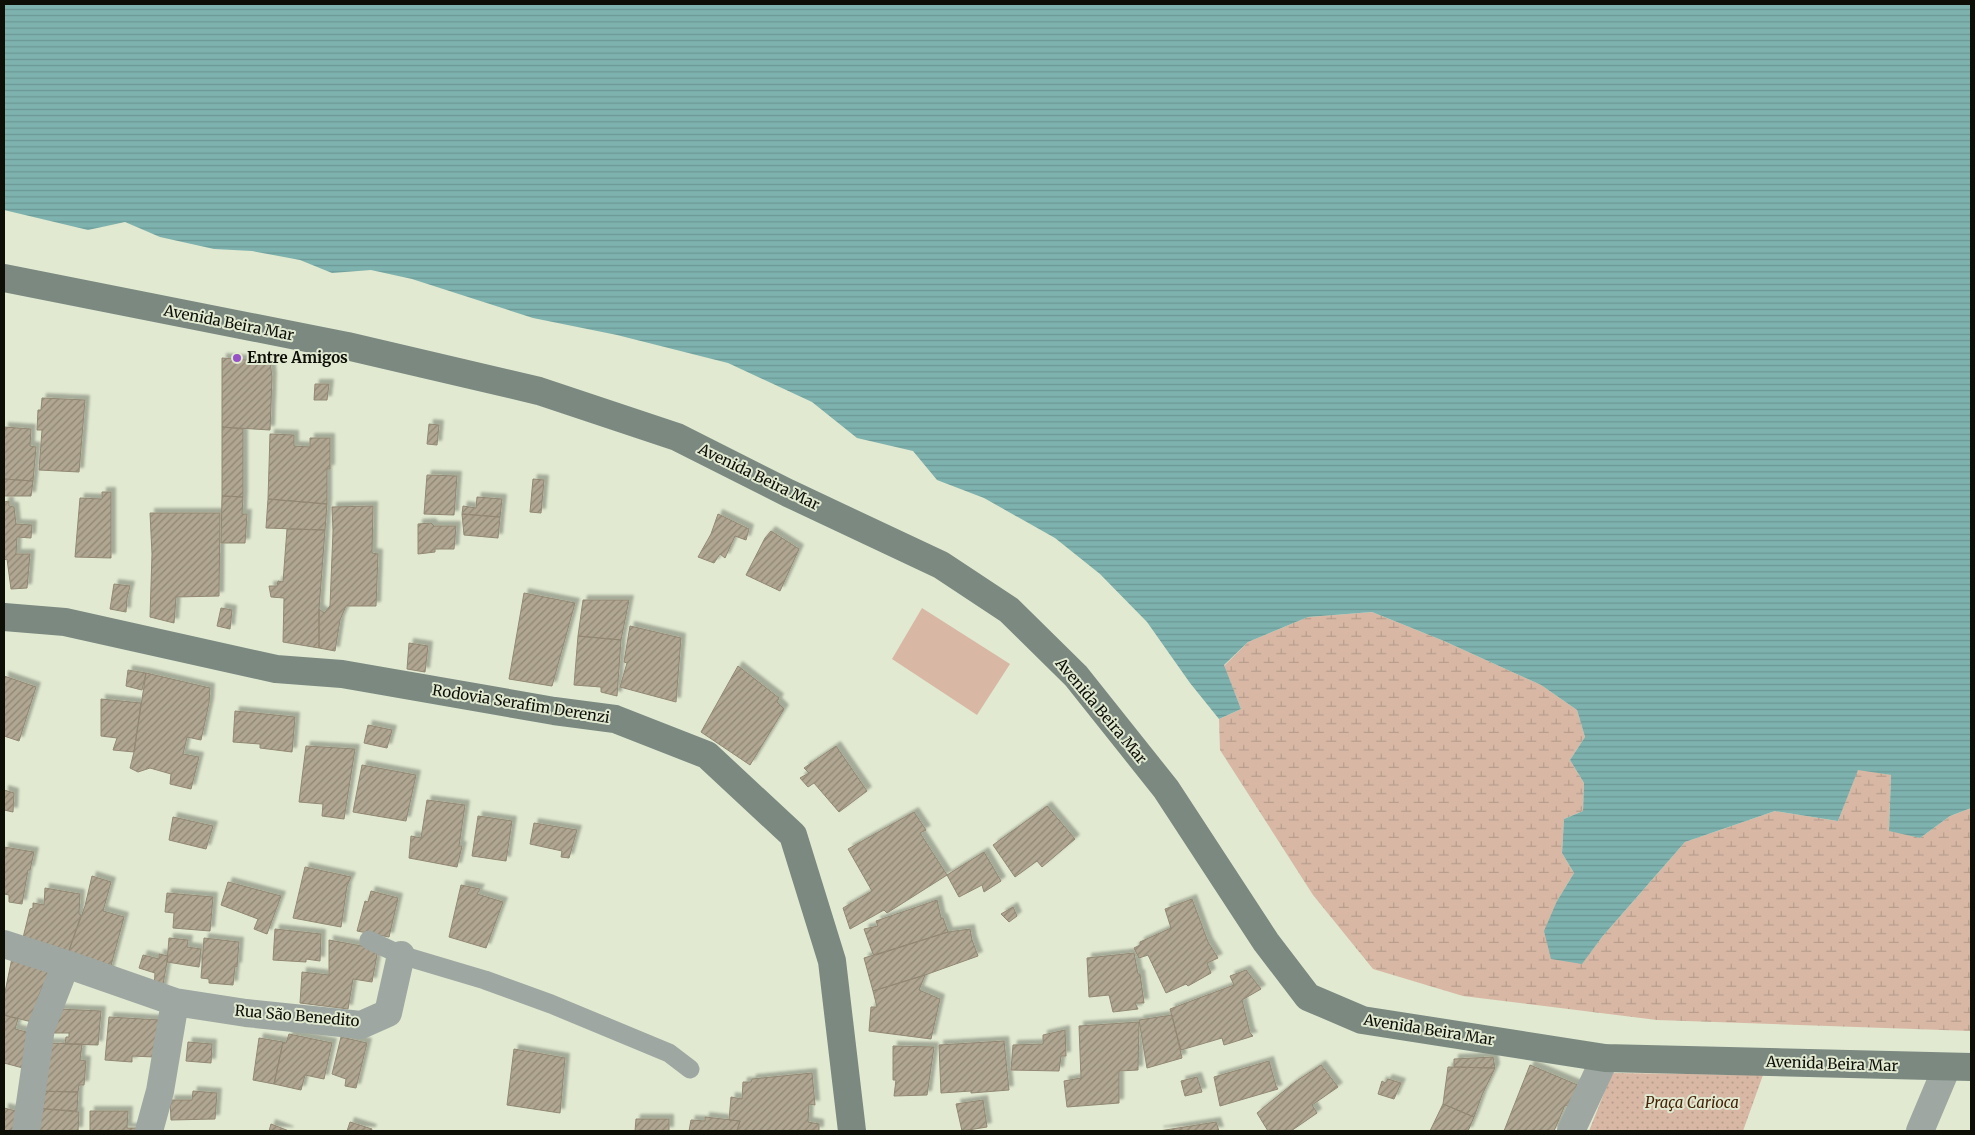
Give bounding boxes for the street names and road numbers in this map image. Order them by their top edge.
street label: Avenida Beira Mar [161,300,296,345]
street label: Avenida Beira Mar [695,439,823,514]
street label: Avenida Beira Mar [1051,653,1151,768]
street label: Rodovia Serafim Derenzi [431,680,611,727]
street label: Rua São Benedito [234,1001,360,1030]
street label: Avenida Beira Mar [1361,1010,1496,1049]
street label: Avenida Beira Mar [1765,1052,1899,1075]

